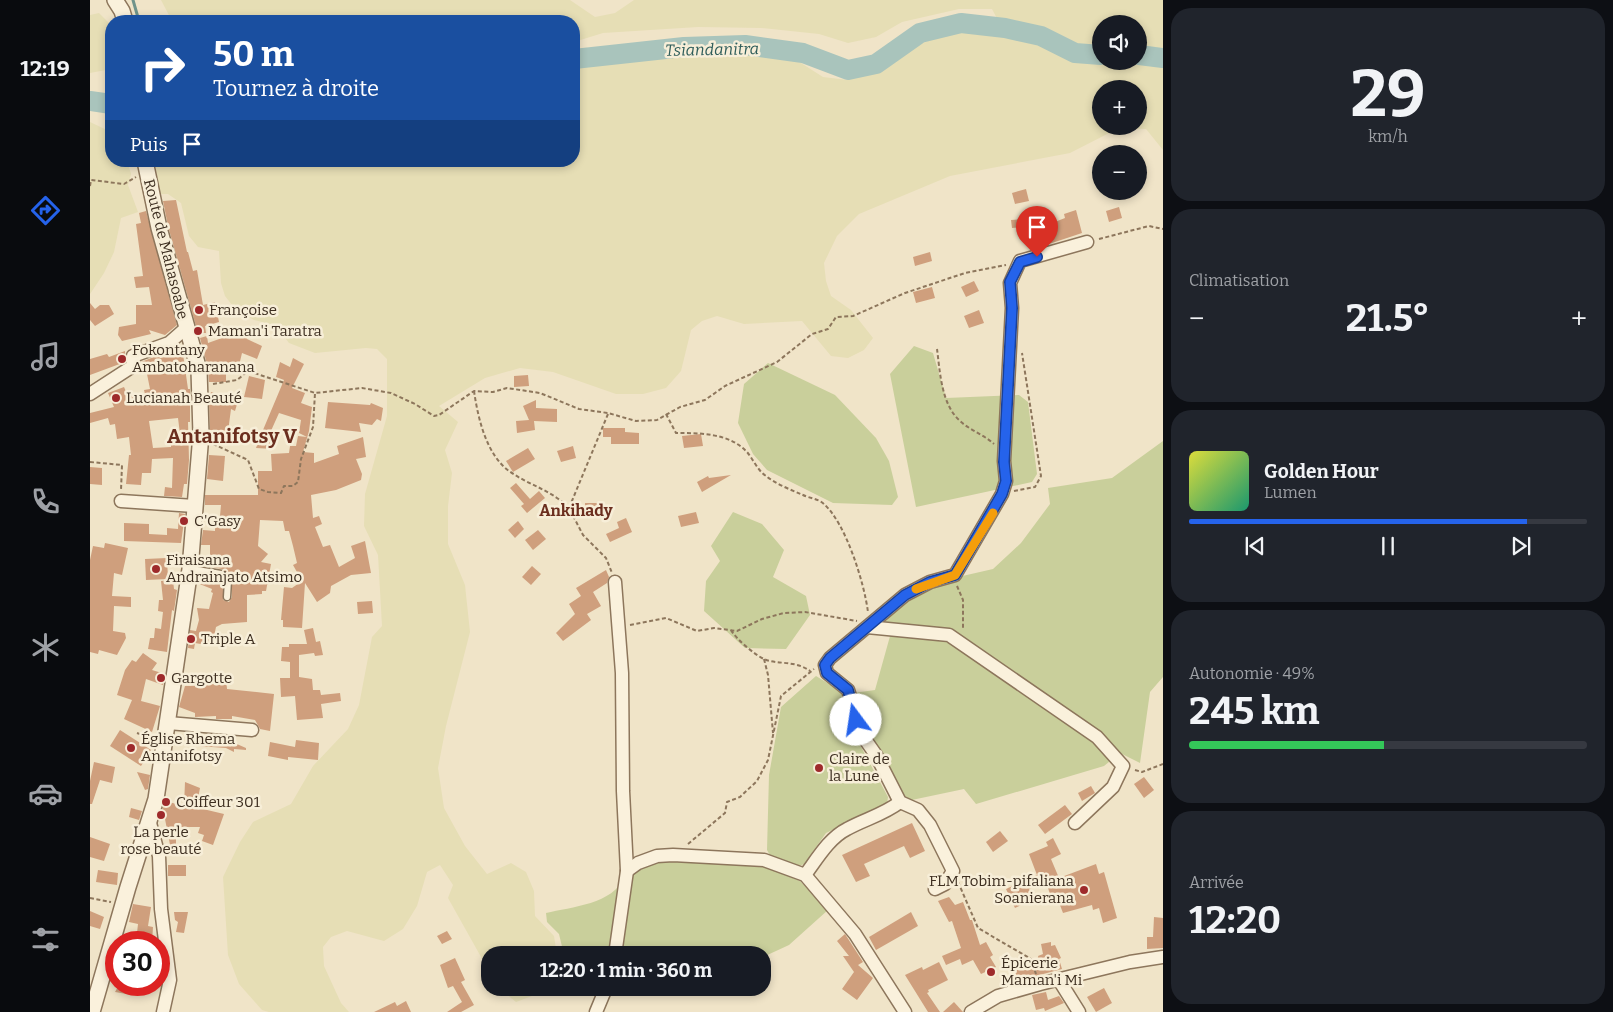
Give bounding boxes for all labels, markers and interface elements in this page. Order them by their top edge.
map controls [1092,15,1147,200]
button: sound [1092,15,1147,70]
text: 50 m [213,33,294,75]
icon: right [130,35,195,100]
water label: Tsiandanitra [665,39,759,60]
text: 12:19 [20,55,70,82]
text: 29 [1350,55,1426,133]
text: Tournez à droite [213,75,379,102]
button: + [1092,80,1147,135]
text: km/h [1368,127,1408,146]
icon: arrive [178,130,206,158]
text: Puis [130,133,168,156]
button: − [1092,145,1147,200]
street label: Route de Mahasoabe [140,177,192,321]
icon: directions [28,193,63,228]
pin [1016,206,1058,257]
icon: arrive [1023,213,1051,241]
text: Climatisation [1189,271,1289,290]
text: 21.5° [1346,295,1430,341]
place label: Françoise [209,301,277,319]
text: − [1189,302,1204,335]
text: + [1571,302,1587,335]
marker: Françoise [193,304,205,316]
place label: Maman'i Taratra [208,322,322,340]
marker: Maman'i Taratra [192,325,204,337]
icon: music [28,339,63,374]
place label: Fokontany Ambatoharanana [132,341,255,376]
marker: Fokontany Ambatoharanana [116,353,128,365]
place label: Lucianah Beauté [126,389,242,407]
marker: Lucianah Beauté [110,392,122,404]
district label: Antanifotsy V [167,424,298,448]
text: Golden Hour [1264,460,1379,483]
text: Lumen [1264,483,1317,502]
icon: phone [28,484,63,519]
district label: Ankihady [539,501,613,520]
place label: C'Gasy [194,512,241,530]
marker: C'Gasy [178,515,190,527]
icon: previous [1241,532,1269,560]
icon: pause [1374,532,1402,560]
icon: next [1507,532,1535,560]
place label: Firaisana Andrainjato Atsimo [166,551,302,586]
marker: Firaisana Andrainjato Atsimo [150,563,162,575]
icon: climate [28,630,63,665]
place label: Triple A [201,630,256,648]
marker: Triple A [185,633,197,645]
text: Autonomie · 49% [1189,664,1315,683]
place label: Gargotte [171,669,232,687]
marker: Gargotte [155,672,167,684]
text: 245 km [1189,688,1319,734]
position arrow [829,693,881,745]
place label: Église Rhema Antanifotsy [141,730,235,765]
marker: Église Rhema Antanifotsy [125,742,137,754]
place label: Claire de la Lune [829,750,890,785]
marker: Claire de la Lune [813,762,825,774]
icon: car [28,776,63,811]
place label: Coiffeur 301 [176,793,260,811]
marker: Coiffeur 301 [160,796,172,808]
marker: La perle rose beauté [155,809,167,821]
place label: La perle rose beauté [120,823,202,858]
place label: FLM Tobim-pifaliana Soanierana [929,872,1074,907]
text: Arrivée [1189,873,1244,892]
marker: FLM Tobim-pifaliana Soanierana [1078,884,1090,896]
text: 12:20 [1189,897,1281,943]
icon: filters [28,922,63,957]
speed limit sign: 30 [105,931,170,996]
place label: Épicerie Maman'i Mi [1001,954,1083,989]
text: 12:20 · 1 min · 360 m [540,959,712,982]
marker: Épicerie Maman'i Mi [985,966,997,978]

